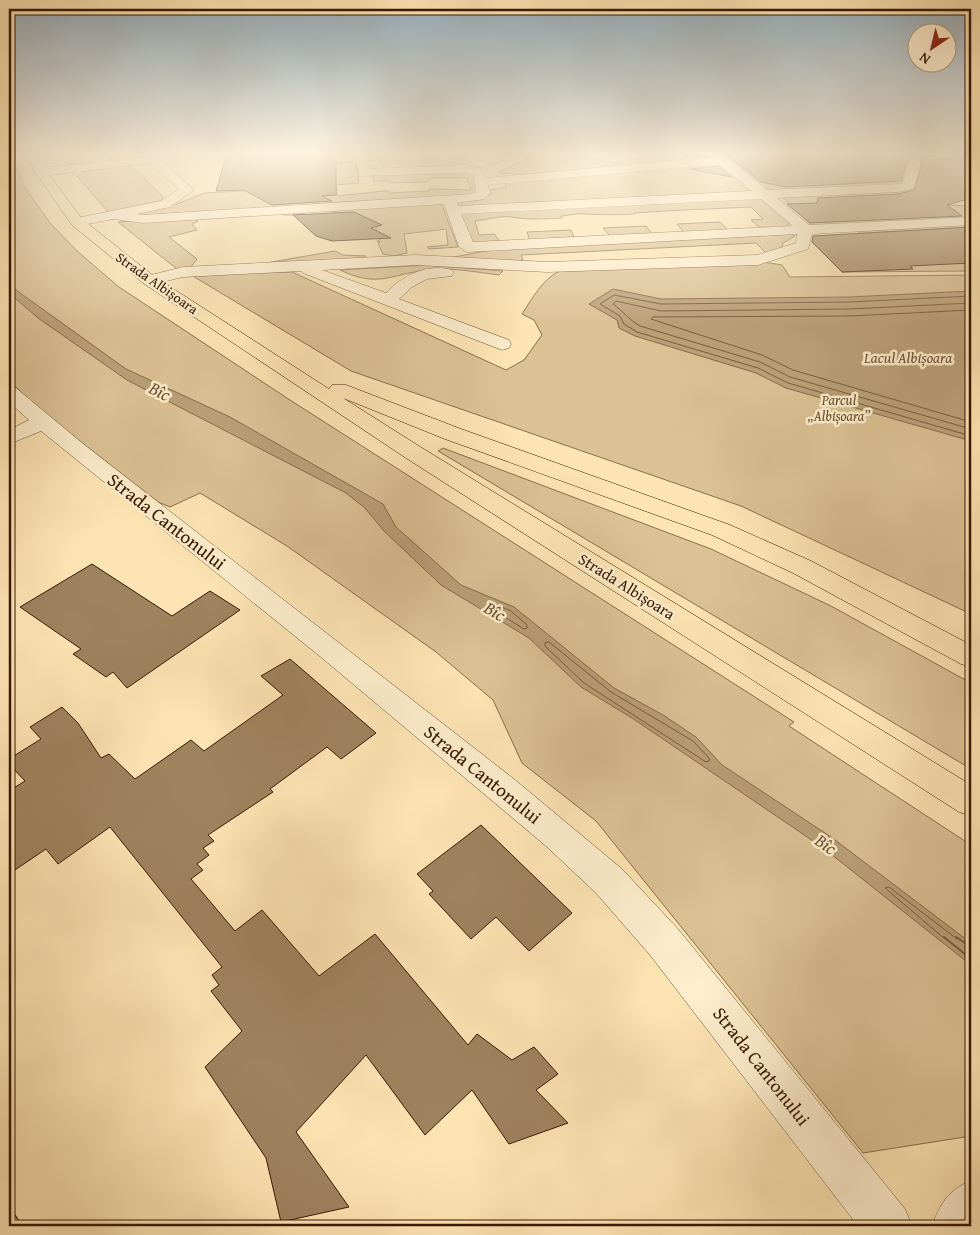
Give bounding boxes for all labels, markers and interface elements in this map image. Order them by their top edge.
north arrow [908,22,958,72]
text: N [914,47,934,70]
street label: Strada Albișoara [112,247,203,319]
water label: Lacul Albișoara [863,347,952,368]
water label: Bîc [144,374,176,408]
park label: Parcul „Albișoara” [808,390,870,426]
street label: Strada Cantonului [102,466,232,576]
street label: Strada Albișoara [574,547,680,626]
water label: Bîc [478,594,512,628]
street label: Strada Cantonului [418,718,548,830]
water label: Bîc [809,826,843,862]
street label: Strada Cantonului [707,1001,817,1131]

